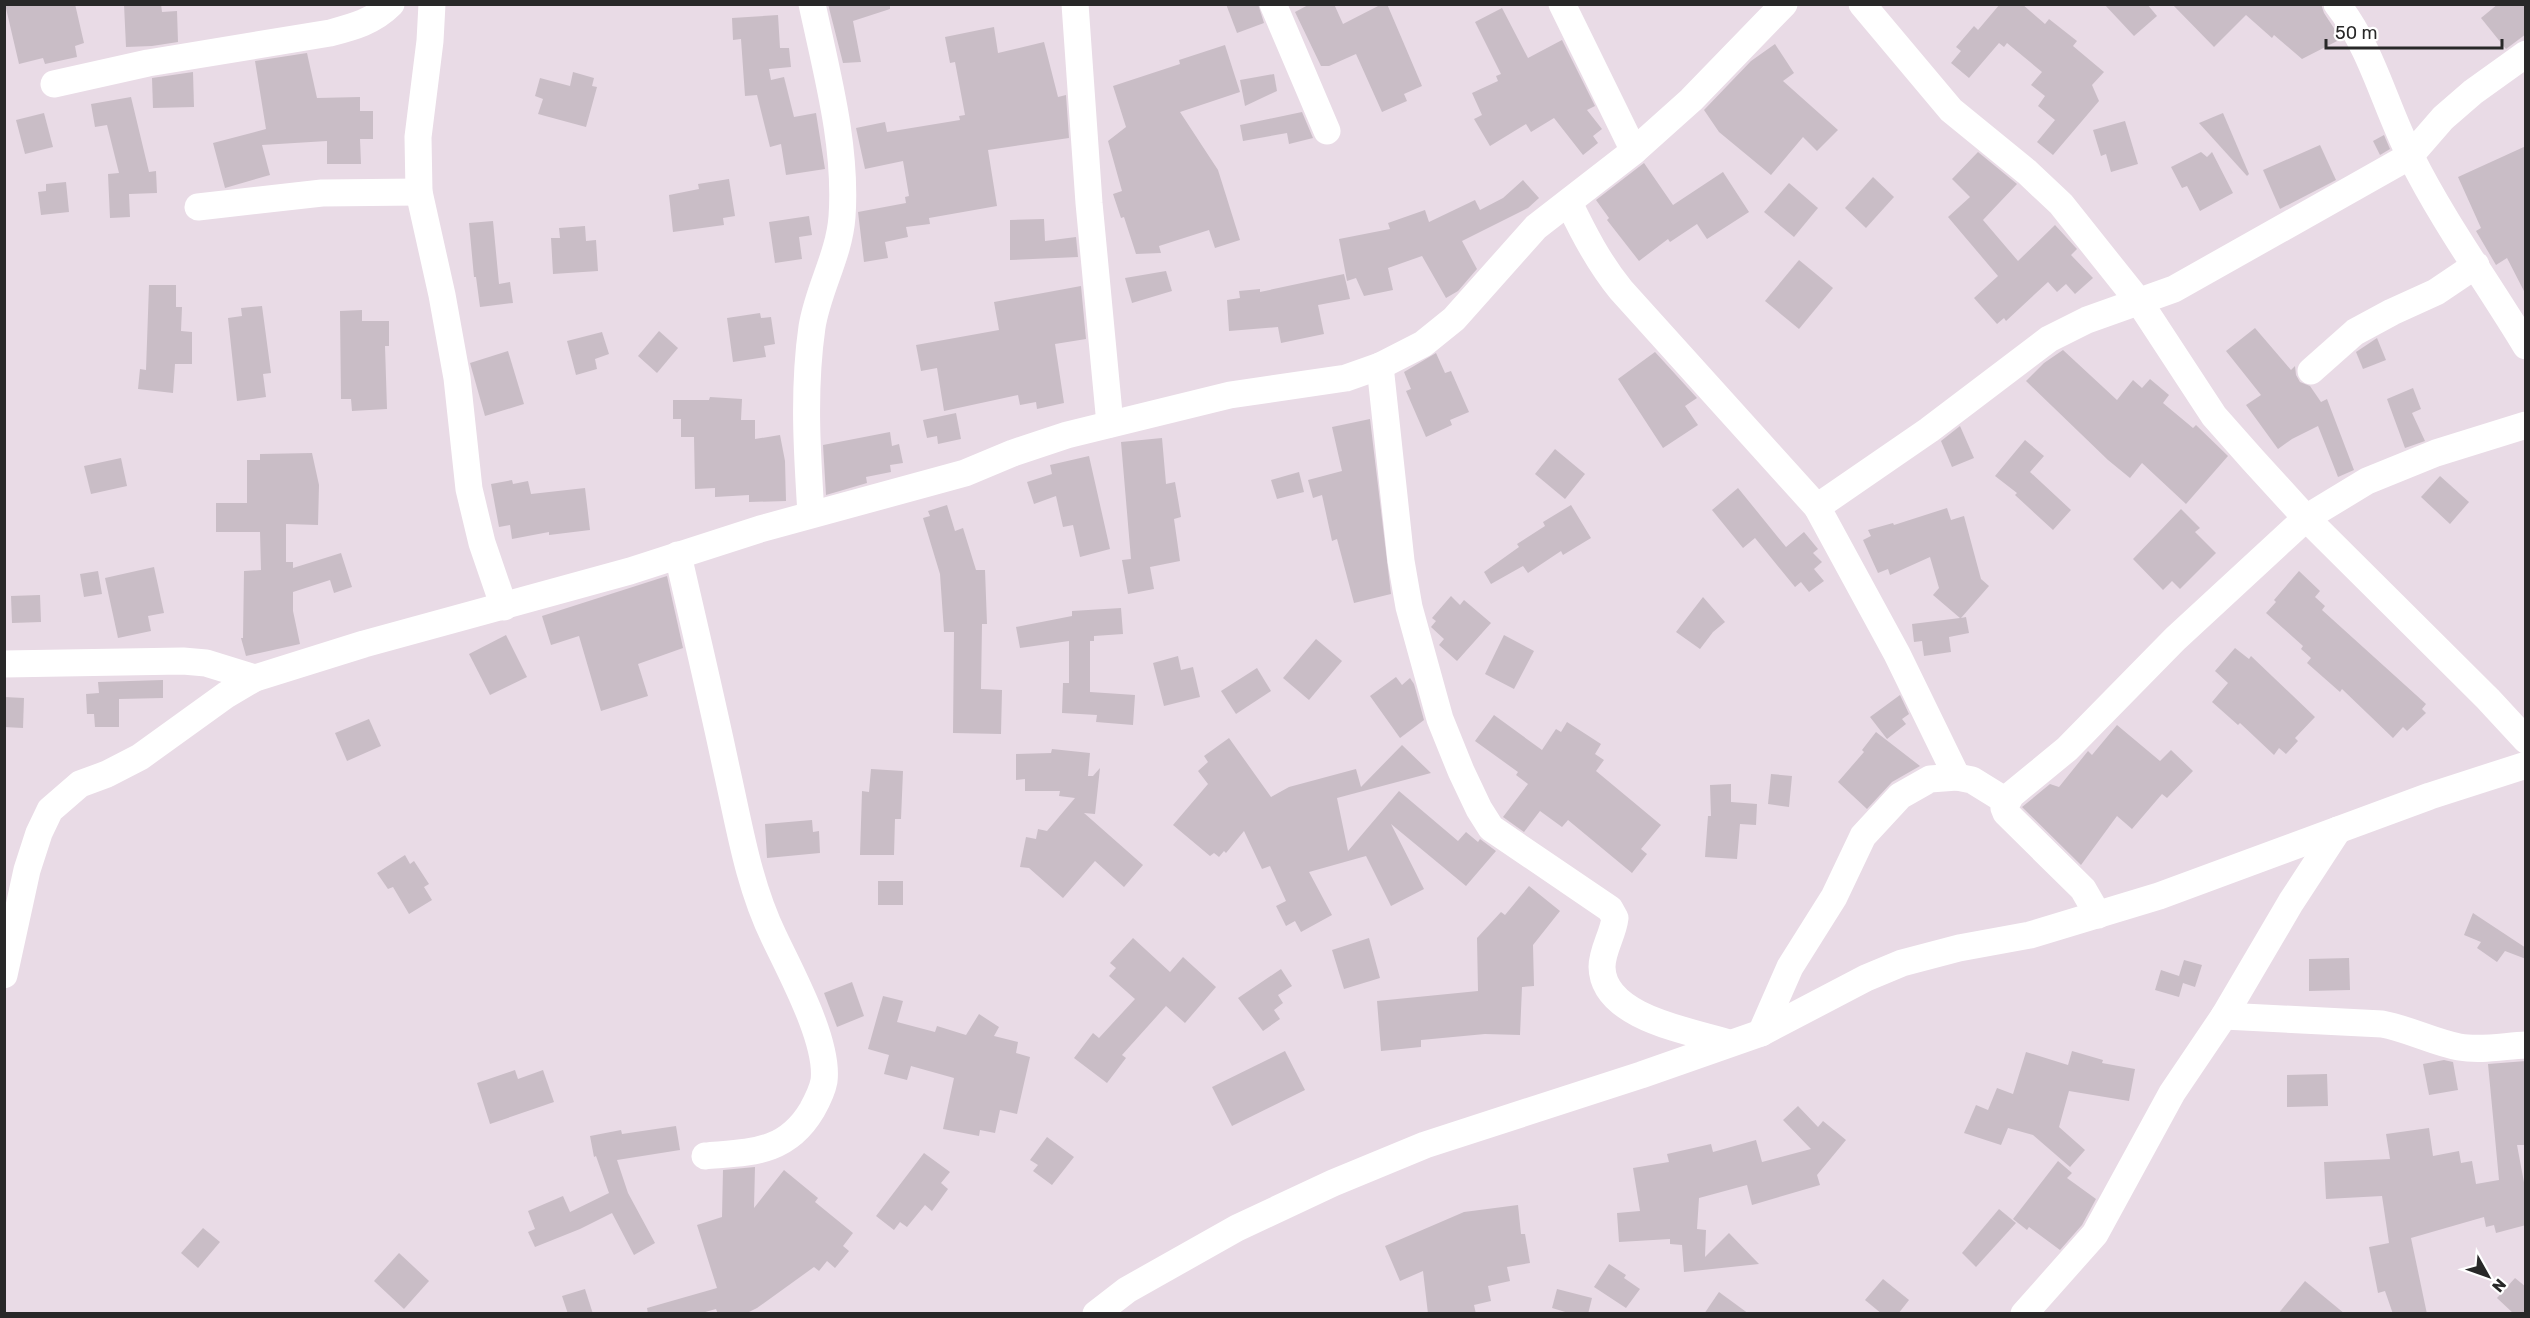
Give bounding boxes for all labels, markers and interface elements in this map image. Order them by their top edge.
scale bar [2326,12,2502,50]
text: 50 m [2335,22,2378,44]
north arrow [2458,1246,2518,1306]
text: N [2488,1275,2510,1296]

